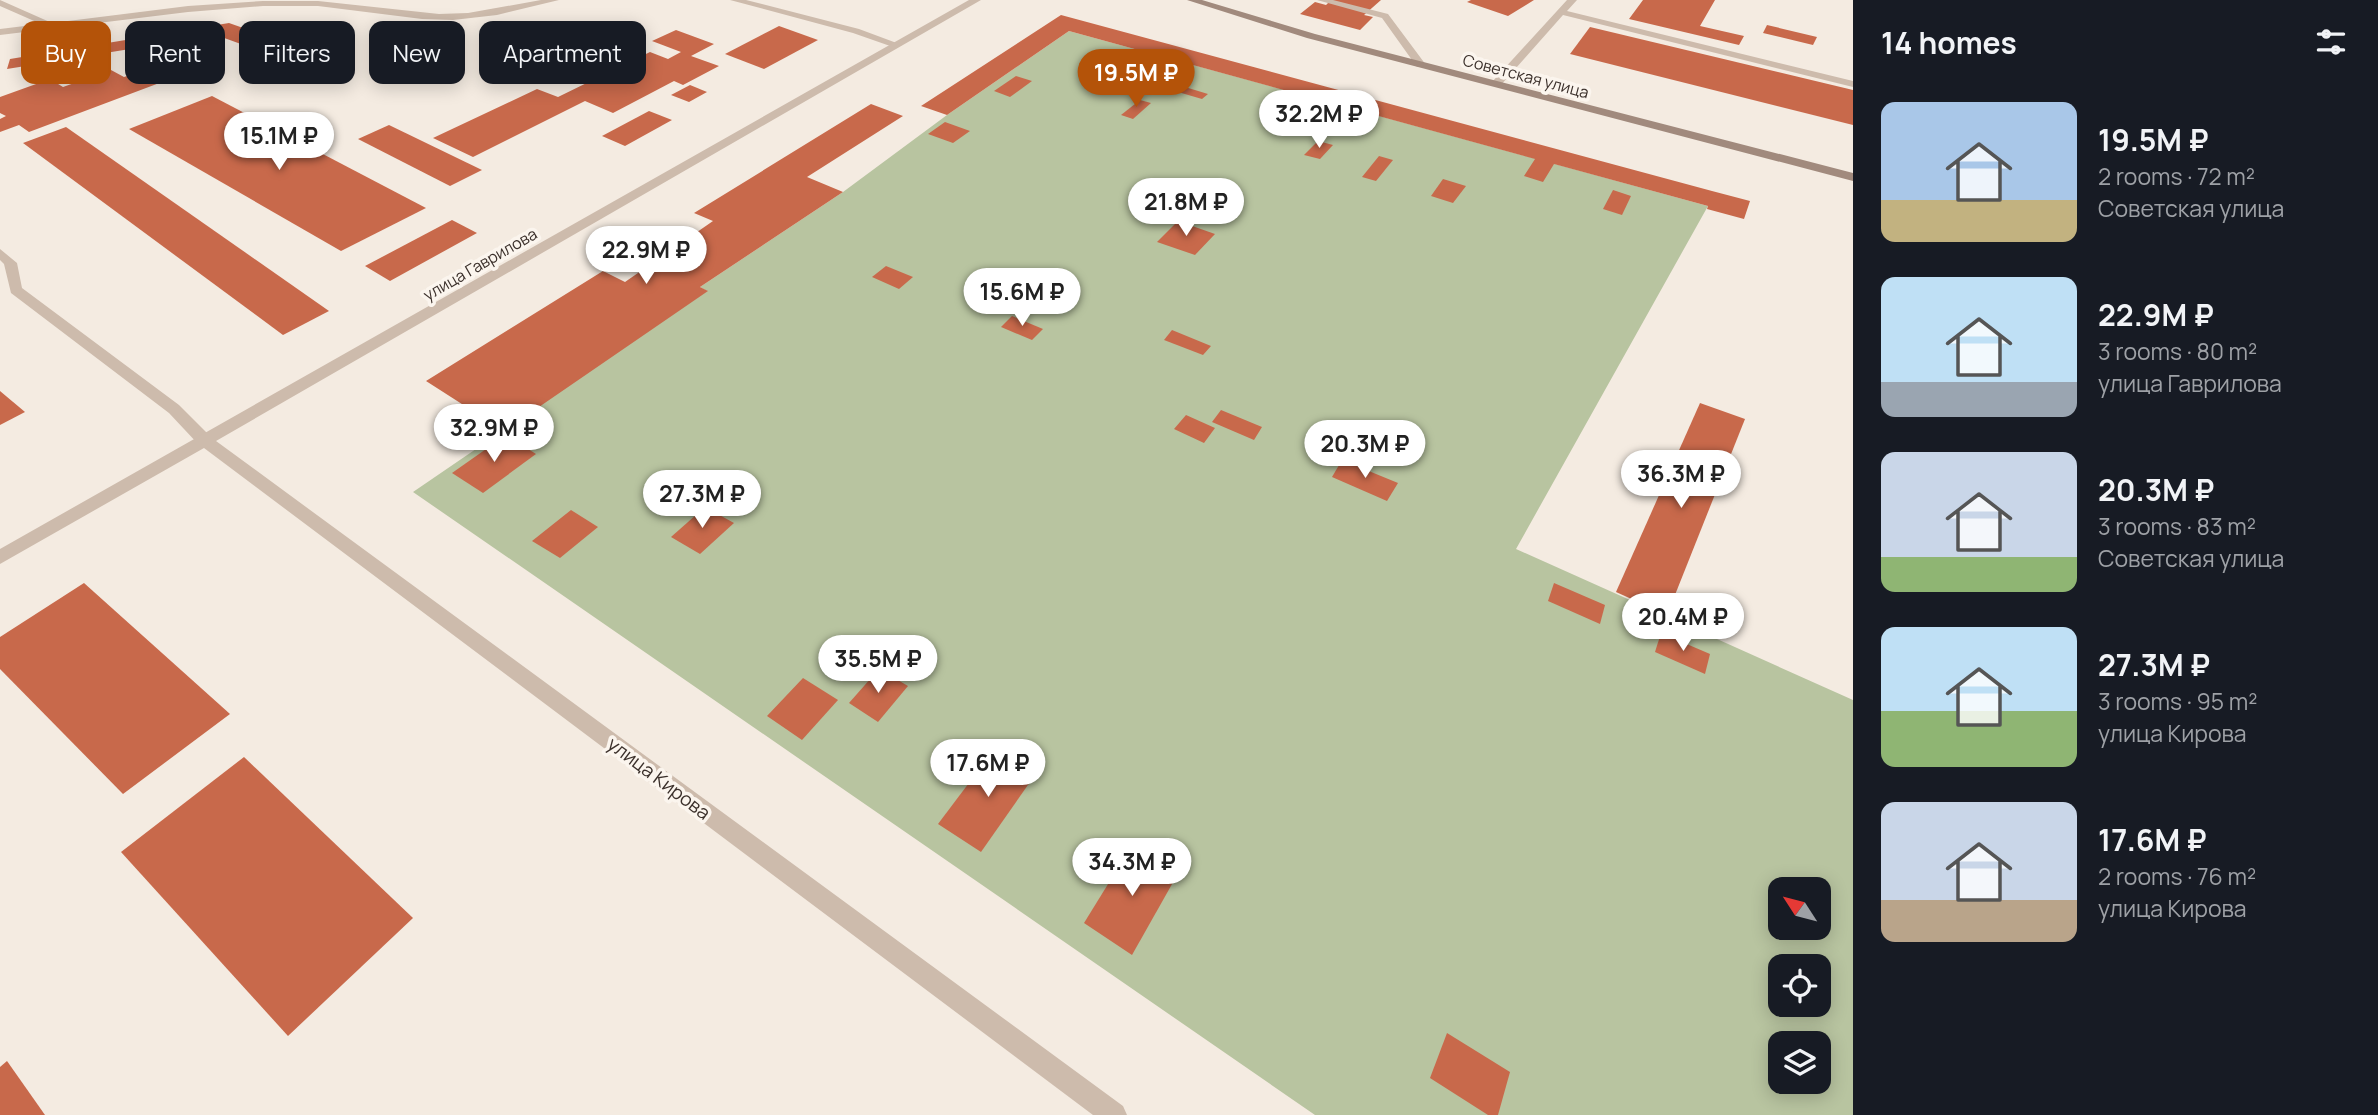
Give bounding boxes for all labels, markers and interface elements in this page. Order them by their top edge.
chip: Buy [21,21,111,84]
chip: Rent [125,21,225,84]
chip: Filters [239,21,355,84]
chip: New [369,21,465,84]
chip: Apartment [479,21,646,84]
text: 14 homes [1881,22,2017,63]
icon: filters [2312,23,2350,61]
street label: Советская улица [1461,49,1591,103]
pin: 19.5M ₽ [1071,50,1201,109]
text: 19.5M ₽ [1094,56,1178,88]
pin: 32.2M ₽ [1254,90,1384,150]
text: 32.2M ₽ [1275,97,1363,129]
pin: 15.1M ₽ [214,113,344,172]
text: 15.1M ₽ [240,119,318,151]
text: 19.5M ₽ [2098,119,2209,160]
icon: home [1937,130,2021,214]
text: 2 rooms · 72 m² [2098,160,2255,192]
pin: 21.8M ₽ [1121,178,1251,238]
text: 21.8M ₽ [1144,185,1228,217]
text: Советская улица [2098,192,2284,224]
street label: улица Гаврилова [419,222,541,306]
pin: 22.9M ₽ [581,226,711,286]
text: 22.9M ₽ [602,233,690,265]
pin: 15.6M ₽ [957,268,1087,328]
text: 15.6M ₽ [980,275,1064,307]
text: 22.9M ₽ [2098,294,2214,335]
icon: home [1937,305,2021,389]
text: 3 rooms · 80 m² [2098,335,2257,367]
text: улица Гаврилова [2098,367,2282,399]
pin: 32.9M ₽ [429,405,559,464]
text: 32.9M ₽ [450,411,538,443]
pin: 20.3M ₽ [1300,420,1430,480]
text: 20.3M ₽ [1320,427,1410,459]
pin: 36.3M ₽ [1616,450,1746,510]
text: 36.3M ₽ [1637,457,1725,489]
text: 20.3M ₽ [2098,469,2214,510]
pin: 27.3M ₽ [637,470,767,530]
text: 27.3M ₽ [659,477,745,509]
icon: home [1937,480,2021,564]
text: 3 rooms · 83 m² [2098,510,2256,542]
text: Советская улица [2098,542,2284,574]
pin: 20.4M ₽ [1618,594,1748,653]
text: 20.4M ₽ [1638,600,1728,632]
pin: 35.5M ₽ [813,636,943,695]
text: 35.5M ₽ [834,642,922,674]
text: 27.3M ₽ [2098,644,2210,685]
icon: home [1937,655,2021,739]
text: 3 rooms · 95 m² [2098,685,2257,717]
text: улица Кирова [2098,717,2247,749]
street label: улица Кирова [602,731,716,825]
pin: 17.6M ₽ [923,740,1053,799]
text: 17.6M ₽ [946,746,1030,778]
text: 17.6M ₽ [2098,819,2207,860]
icon: home [1937,830,2021,914]
pin: 34.3M ₽ [1067,838,1197,898]
text: 34.3M ₽ [1088,845,1176,877]
text: 2 rooms · 76 m² [2098,860,2256,892]
north arrow [1768,877,1830,940]
map controls [1768,877,1831,1094]
text: улица Кирова [2098,892,2247,924]
button: locate [1768,954,1831,1017]
button: layers [1768,1031,1831,1094]

